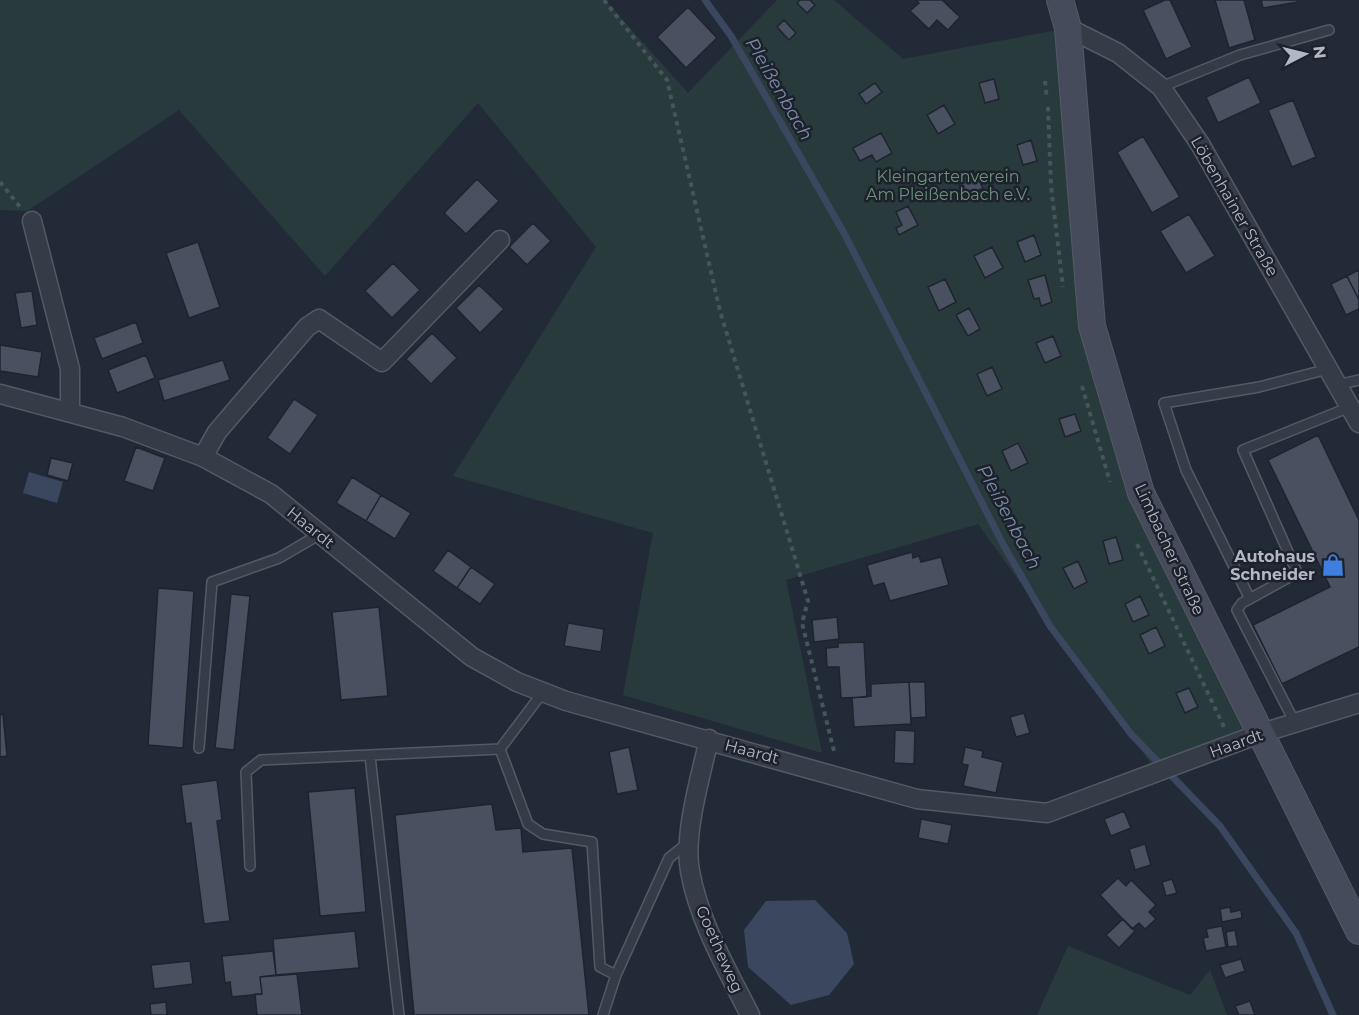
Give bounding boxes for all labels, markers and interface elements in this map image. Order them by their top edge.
north arrow [1275,24,1335,84]
water label: Pleißenbach [741,34,817,144]
text: N [1309,45,1330,60]
street label: Löbenhainer Straße [1187,133,1282,280]
park label: Kleingartenverein Am Pleißenbach e.V. [866,167,1030,204]
water label: Pleißenbach [972,461,1046,573]
street label: Limbacher Straße [1131,480,1208,618]
street label: Haardt [283,503,339,552]
place label: Autohaus Schneider [1230,547,1315,584]
shop icon: Autohaus Schneider [1320,552,1346,578]
street label: Haardt [1207,725,1266,762]
street label: Haardt [723,735,782,768]
street label: Goetheweg [692,903,747,996]

